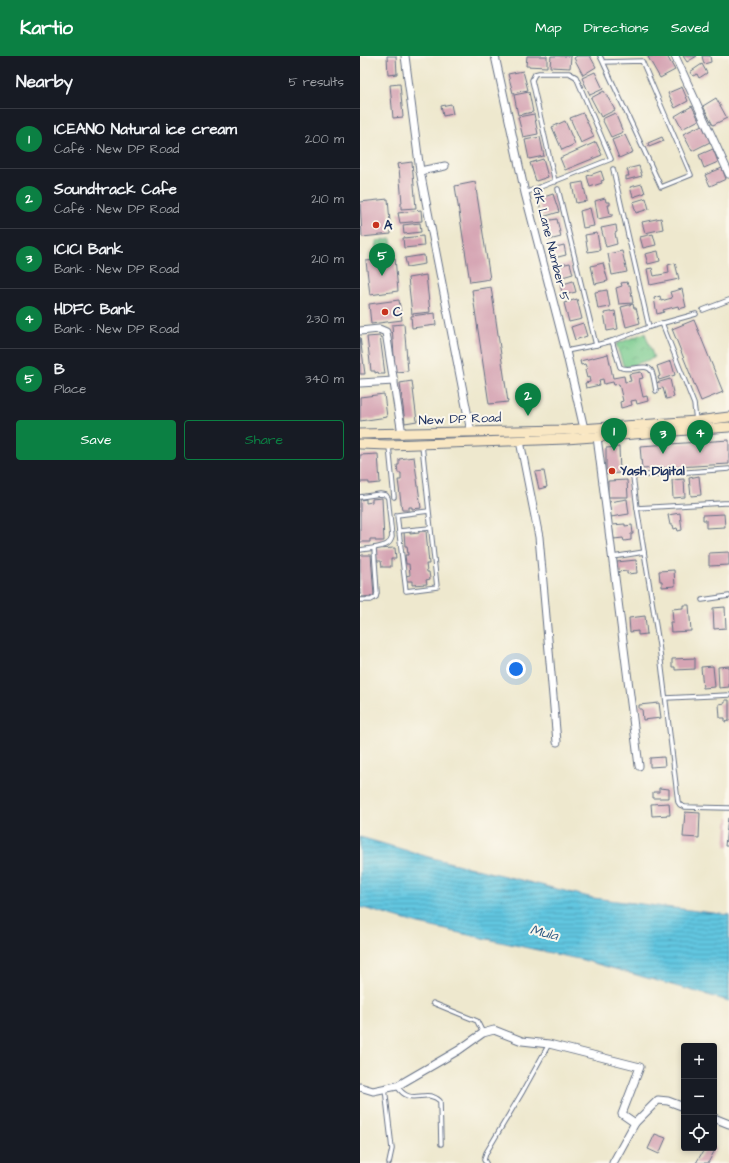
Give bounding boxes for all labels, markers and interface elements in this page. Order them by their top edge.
text: Kartio [20,15,73,42]
text: Map [535,18,562,38]
text: Directions [584,18,649,38]
text: Saved [671,18,709,38]
text: Nearby [16,70,73,94]
text: 5 results [288,73,344,91]
text: ICEANO Natural ice cream [54,119,237,140]
text: 1 [28,130,30,148]
text: 200 m [305,130,344,148]
text: Café · New DP Road [54,140,180,158]
text: Soundtrack Cafe [54,179,177,200]
street label: GK Lane Number 5 [528,185,574,303]
text: 2 [25,190,33,208]
text: 210 m [311,190,344,208]
text: Café · New DP Road [54,200,180,218]
place label: A [384,216,393,234]
marker: A [371,220,381,230]
text: ICICI Bank [54,239,123,260]
pin: 5 [369,243,395,276]
text: 3 [26,250,32,268]
text: 210 m [311,250,344,268]
text: Bank · New DP Road [54,260,179,278]
text: HDFC Bank [54,299,135,320]
place label: C [393,303,403,321]
marker: C [380,307,390,317]
text: 4 [25,310,33,328]
text: 230 m [306,310,344,328]
text: Bank · New DP Road [54,320,179,338]
text: B [54,359,65,380]
text: 5 [24,370,34,388]
text: 340 m [305,370,344,388]
text: Place [54,380,86,398]
pin: 2 [515,383,541,416]
street label: New DP Road [418,409,502,429]
pin: 1 [601,418,627,451]
button: Save [16,420,176,460]
button: Share [184,420,344,460]
pin: 4 [687,420,713,453]
pin: 3 [650,421,676,454]
place label: Yash Digital [620,462,685,482]
marker: Yash Digital [607,466,617,476]
your location [506,659,526,679]
water label: Mula [528,920,561,946]
map controls [681,1043,717,1151]
button: + [681,1043,717,1079]
button: − [681,1079,717,1115]
button: locate [681,1115,717,1151]

